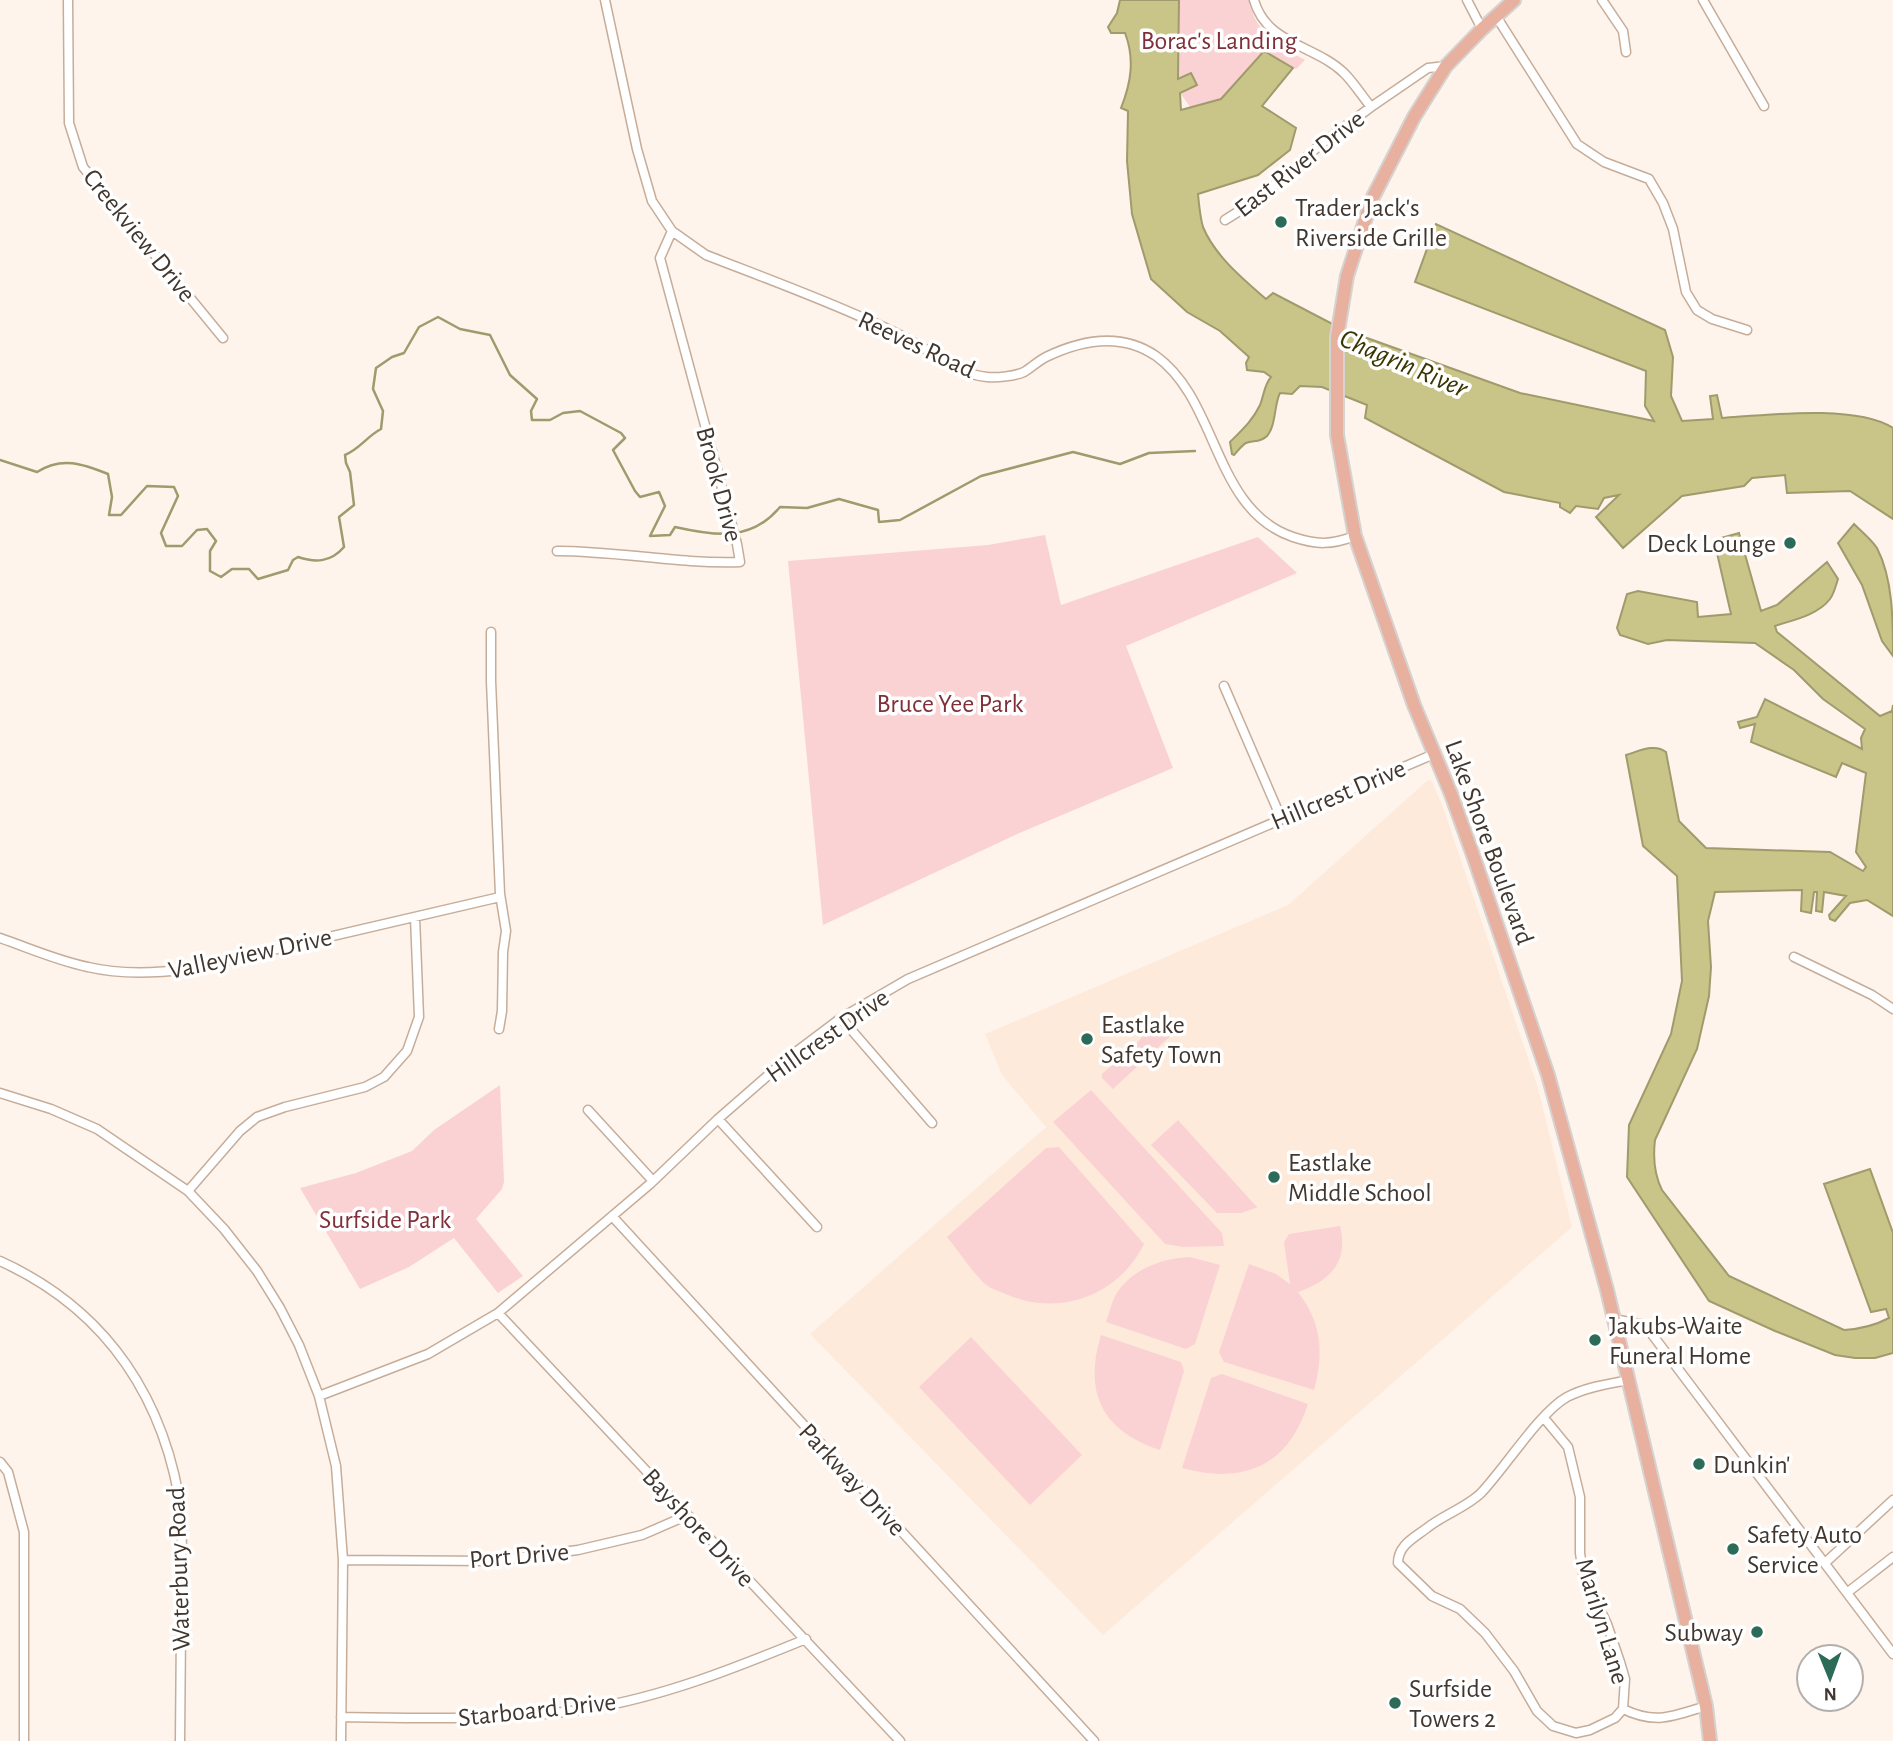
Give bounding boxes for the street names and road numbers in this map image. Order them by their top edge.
street label: East River Drive [1230,105,1369,222]
street label: Creekview Drive [78,164,200,307]
street label: Reeves Road [854,307,979,383]
street label: Brook Drive [691,424,747,545]
street label: Lake Shore Boulevard [1440,737,1538,948]
street label: Hillcrest Drive [1267,755,1409,835]
street label: Valleyview Drive [166,924,334,984]
street label: Hillcrest Drive [761,984,894,1088]
street label: Parkway Drive [794,1418,911,1541]
street label: Bayshore Drive [637,1464,759,1592]
street label: Waterbury Road [163,1486,195,1652]
street label: Port Drive [468,1539,570,1573]
street label: Marilyn Lane [1571,1555,1633,1687]
street label: Starboard Drive [457,1689,617,1731]

